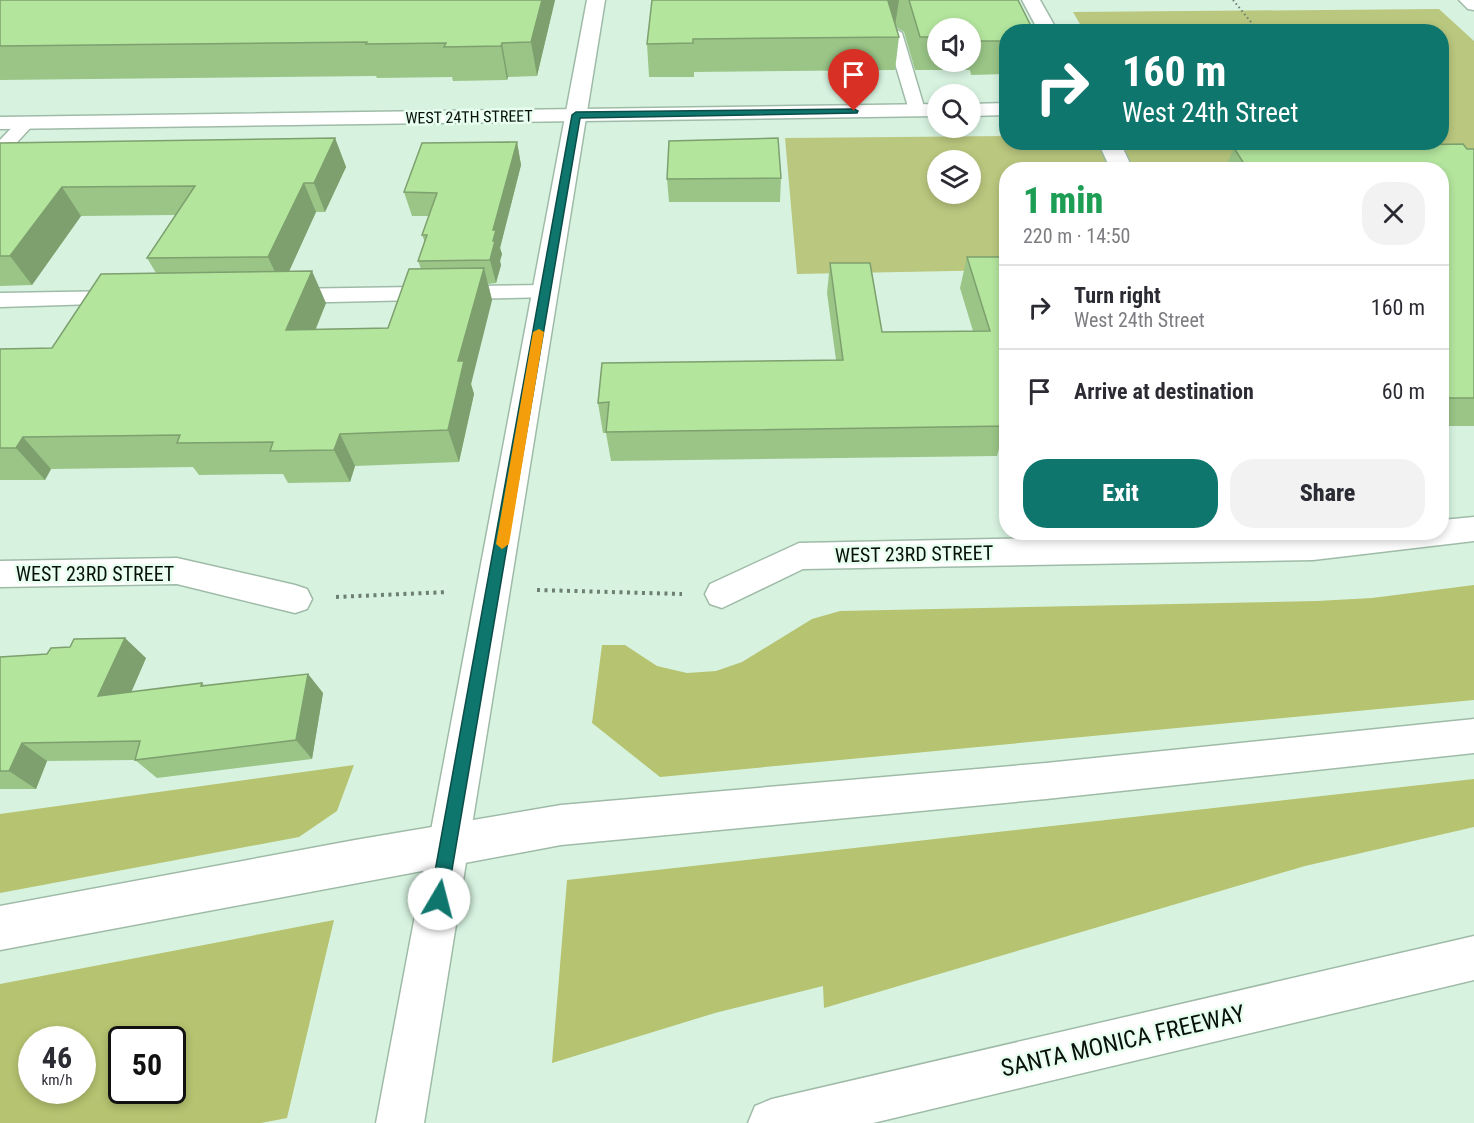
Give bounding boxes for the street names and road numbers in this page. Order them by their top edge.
street label: WEST 24TH STREET [405,106,533,128]
street label: WEST 23RD STREET [835,541,993,567]
street label: WEST 23RD STREET [16,562,174,586]
street label: SANTA MONICA FREEWAY [998,999,1248,1083]

